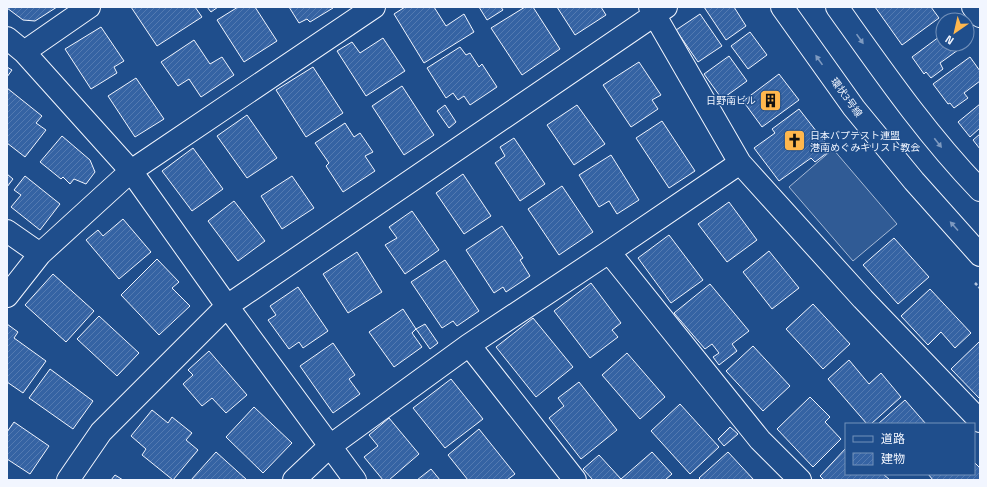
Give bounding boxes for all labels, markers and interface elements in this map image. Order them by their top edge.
north arrow [935,12,975,52]
text: N [942,32,957,49]
one-way arrow [856,34,864,44]
one-way arrow [815,54,824,65]
street label: 環状3号線 [827,74,866,120]
building icon: 日野南ビル [758,87,784,113]
place label: 日野南ビル [706,93,756,108]
church icon: 日本バプテスト連盟 港南めぐみキリスト教会 [781,128,807,154]
place label: 日本バプテスト連盟 港南めぐみキリスト教会 [810,128,920,155]
one-way arrow [934,137,942,148]
one-way arrow [949,221,959,231]
legend [845,423,975,475]
text: 道路 [881,429,905,448]
text: 建物 [881,449,905,468]

